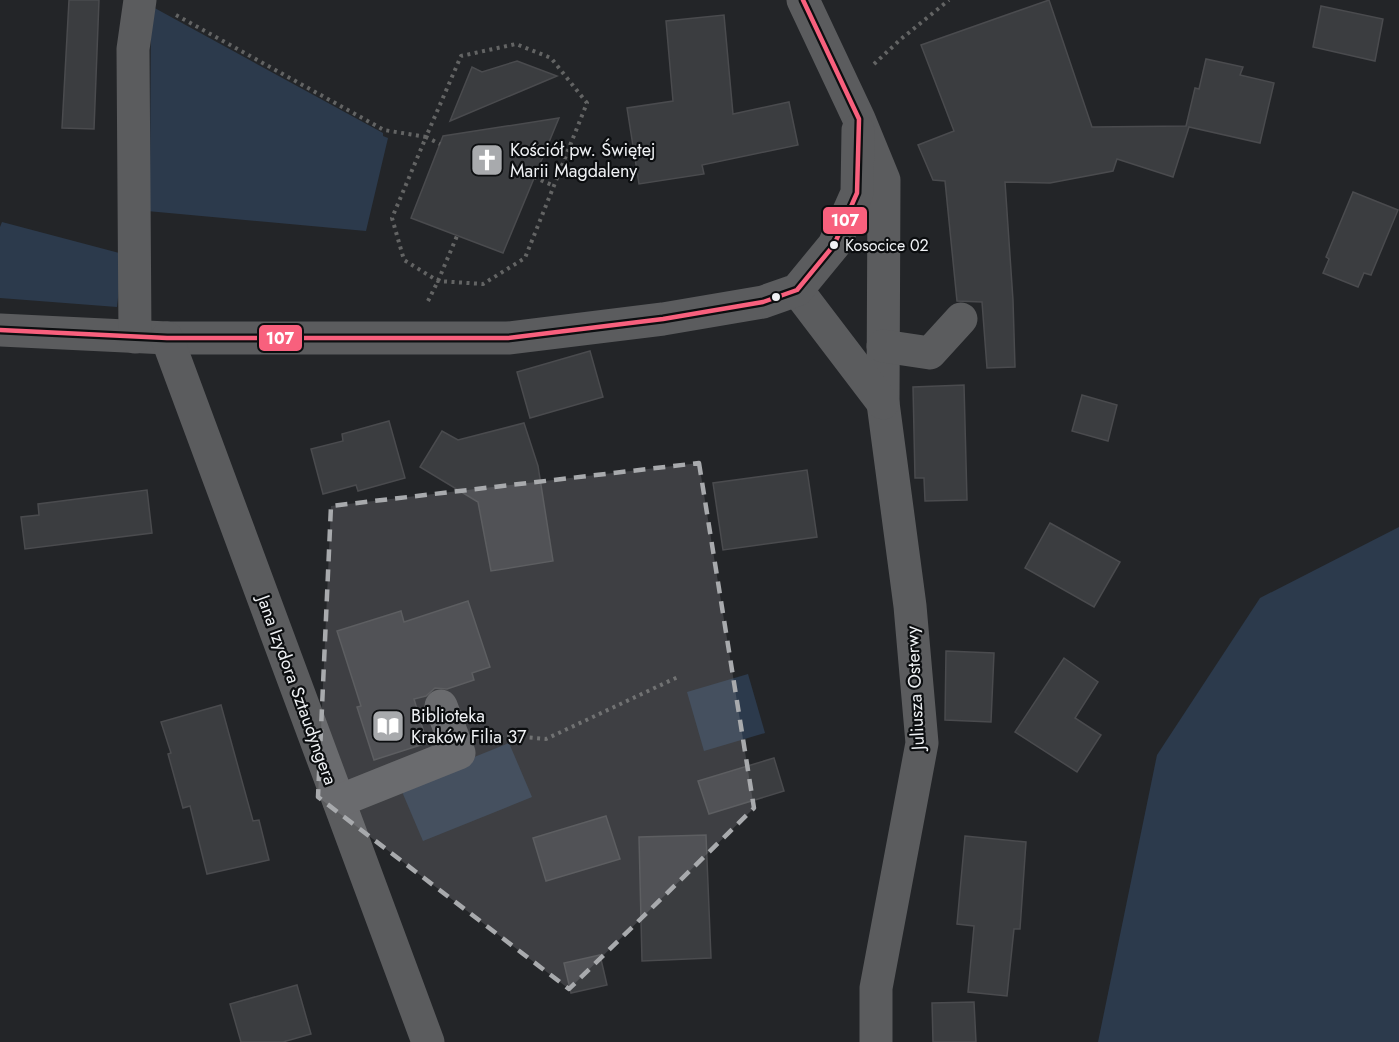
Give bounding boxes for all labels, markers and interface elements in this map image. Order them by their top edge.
place label: Kościół pw. Świętej Marii Magdaleny [510,137,655,184]
church icon: Kościół pw. Świętej Marii Magdaleny [469,142,505,178]
line badge: 107 [822,206,868,235]
text: 107 [831,209,860,232]
place label: Kosocice 02 [845,234,929,257]
marker: Kosocice 02 [828,239,840,251]
unlabelled marker [770,291,782,303]
line badge: 107 [258,324,303,352]
text: 107 [266,327,295,350]
street label: Jana Izydora Sztaudyngera [250,590,343,789]
street label: Juliusza Osterwy [899,625,931,753]
place label: Biblioteka Kraków Filia 37 [411,703,527,750]
library icon: Biblioteka Kraków Filia 37 [370,708,406,744]

